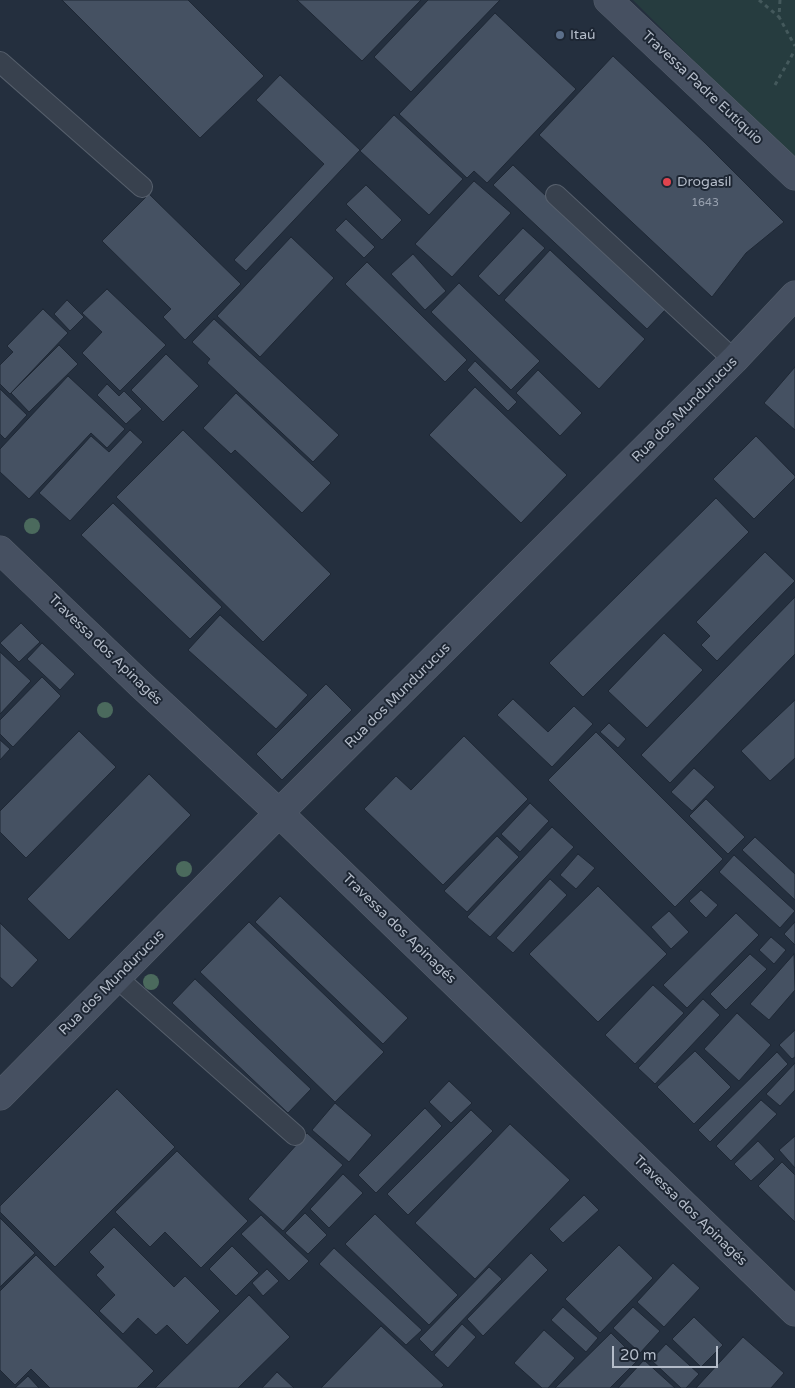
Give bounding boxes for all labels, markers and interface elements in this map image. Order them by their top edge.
place label: Itaú [570,27,596,43]
street label: Travessa Padre Eutíquio [638,28,766,148]
marker: Itaú [554,29,566,41]
place label: Drogasil [677,174,731,190]
marker: Drogasil [661,176,673,188]
house number: 1643 [691,196,719,210]
street label: Rua dos Mundurucus [629,354,741,466]
street label: Travessa dos Apinagés [45,591,165,709]
street label: Rua dos Mundurucus [342,640,454,752]
street label: Travessa dos Apinagés [339,870,459,988]
street label: Rua dos Mundurucus [56,927,168,1039]
street label: Travessa dos Apinagés [630,1152,750,1270]
scale bar [615,1336,721,1368]
text: 20 m [620,1346,657,1364]

